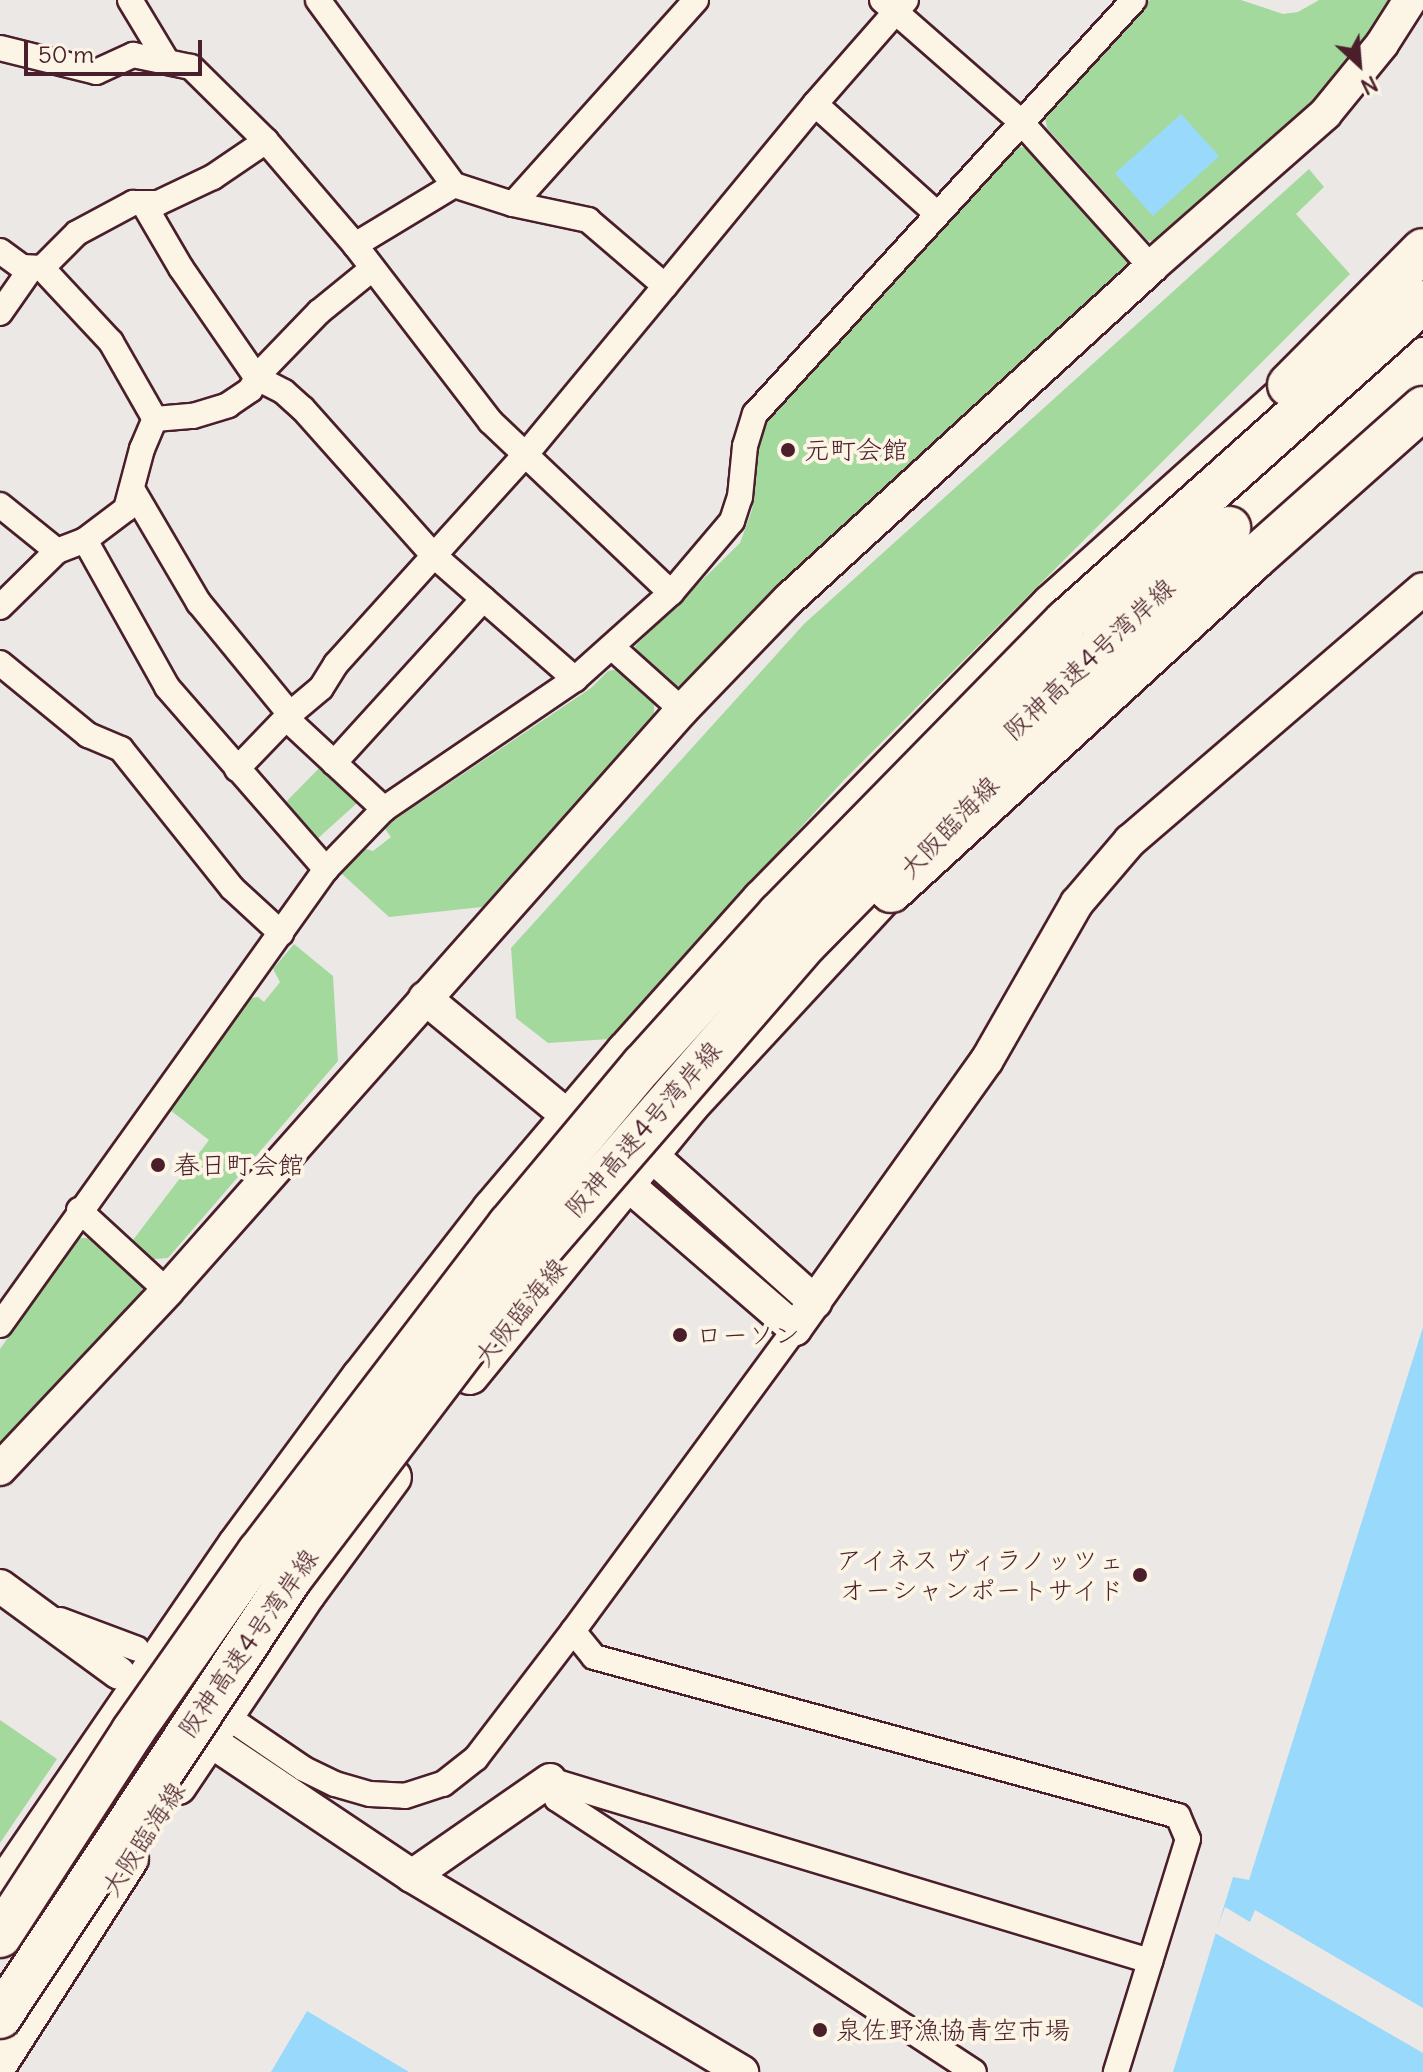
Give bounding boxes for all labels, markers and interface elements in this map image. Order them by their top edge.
scale bar [28,24,206,74]
north arrow [1319,24,1399,104]
text: 50 m [38,39,94,69]
text: N [1357,70,1382,101]
place label: 元町会館 [804,434,908,466]
marker: 元町会館 [779,441,797,459]
street label: 阪神高速4号湾岸線 [997,572,1181,746]
street label: 大阪臨海線 [893,769,1005,885]
street label: 阪神高速4号湾岸線 [558,1035,728,1223]
place label: 春日町会館 [174,1149,304,1181]
marker: 春日町会館 [149,1156,167,1174]
street label: 大阪臨海線 [467,1252,573,1372]
place label: ローソン [696,1319,800,1351]
marker: ローソン [671,1326,689,1344]
street label: 阪神高速4号湾岸線 [171,1543,325,1743]
place label: アイネス ヴィラノッツェ オーシャンポートサイド [832,1544,1124,1606]
marker: アイネス ヴィラノッツェ オーシャンポートサイド [1131,1566,1149,1584]
street label: 大阪臨海線 [95,1776,191,1902]
place label: 泉佐野漁協青空市場 [836,2014,1070,2046]
marker: 泉佐野漁協青空市場 [811,2021,829,2039]

